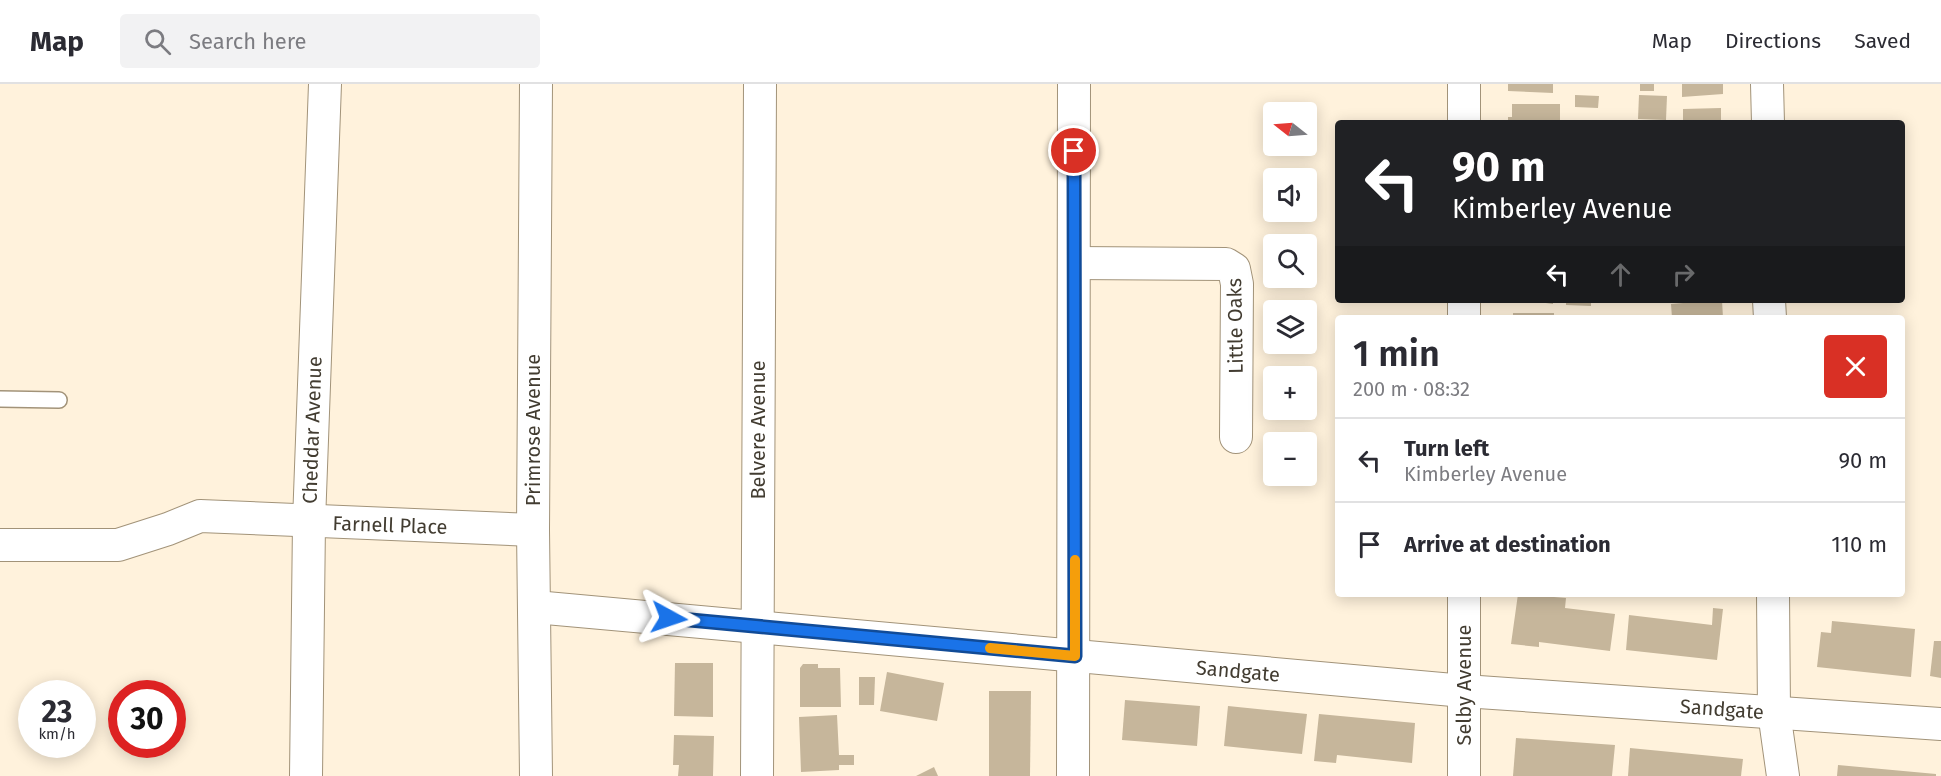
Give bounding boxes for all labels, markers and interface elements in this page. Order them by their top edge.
search box [120,14,540,68]
text: Map [30,25,84,58]
icon: search [141,25,174,58]
text: Search here [189,28,307,55]
text: Map [1652,28,1692,54]
text: Directions [1725,28,1821,54]
text: Saved [1854,28,1911,54]
north arrow [1263,102,1317,156]
map controls [1263,102,1317,486]
pin [1048,125,1099,176]
icon: arrive [1057,134,1090,167]
text: 90 m [1452,142,1546,192]
icon: left [1353,144,1431,222]
button: sound [1263,168,1317,222]
text: Kimberley Avenue [1452,193,1672,225]
button: search [1263,234,1317,288]
icon: left [1541,258,1574,291]
icon: ahead [1604,258,1637,291]
icon: right [1667,258,1700,291]
street label: Little Oaks [1222,278,1248,374]
button: layers [1263,300,1317,354]
text: 1 min [1353,332,1440,376]
button: close [1824,335,1887,398]
street label: Primrose Avenue [521,354,545,506]
street label: Cheddar Avenue [297,356,327,504]
street label: Belvere Avenue [746,360,770,500]
button: + [1263,366,1317,420]
text: 200 m · 08:32 [1353,377,1470,401]
button: − [1263,432,1317,486]
text: Turn left [1404,435,1489,462]
icon: left [1353,444,1386,477]
text: 90 m [1838,447,1887,474]
text: Kimberley Avenue [1404,462,1567,486]
street label: Farnell Place [332,511,448,539]
icon: arrive [1353,528,1386,561]
text: Arrive at destination [1404,531,1611,558]
text: 110 m [1831,531,1887,558]
position arrow [637,586,701,650]
street label: Selby Avenue [1452,625,1476,745]
street label: Sandgate [1195,655,1281,687]
speed limit sign: 30 [108,680,186,758]
text: 23 [42,694,72,730]
street label: Sandgate [1679,694,1765,724]
text: km/h [38,725,76,743]

